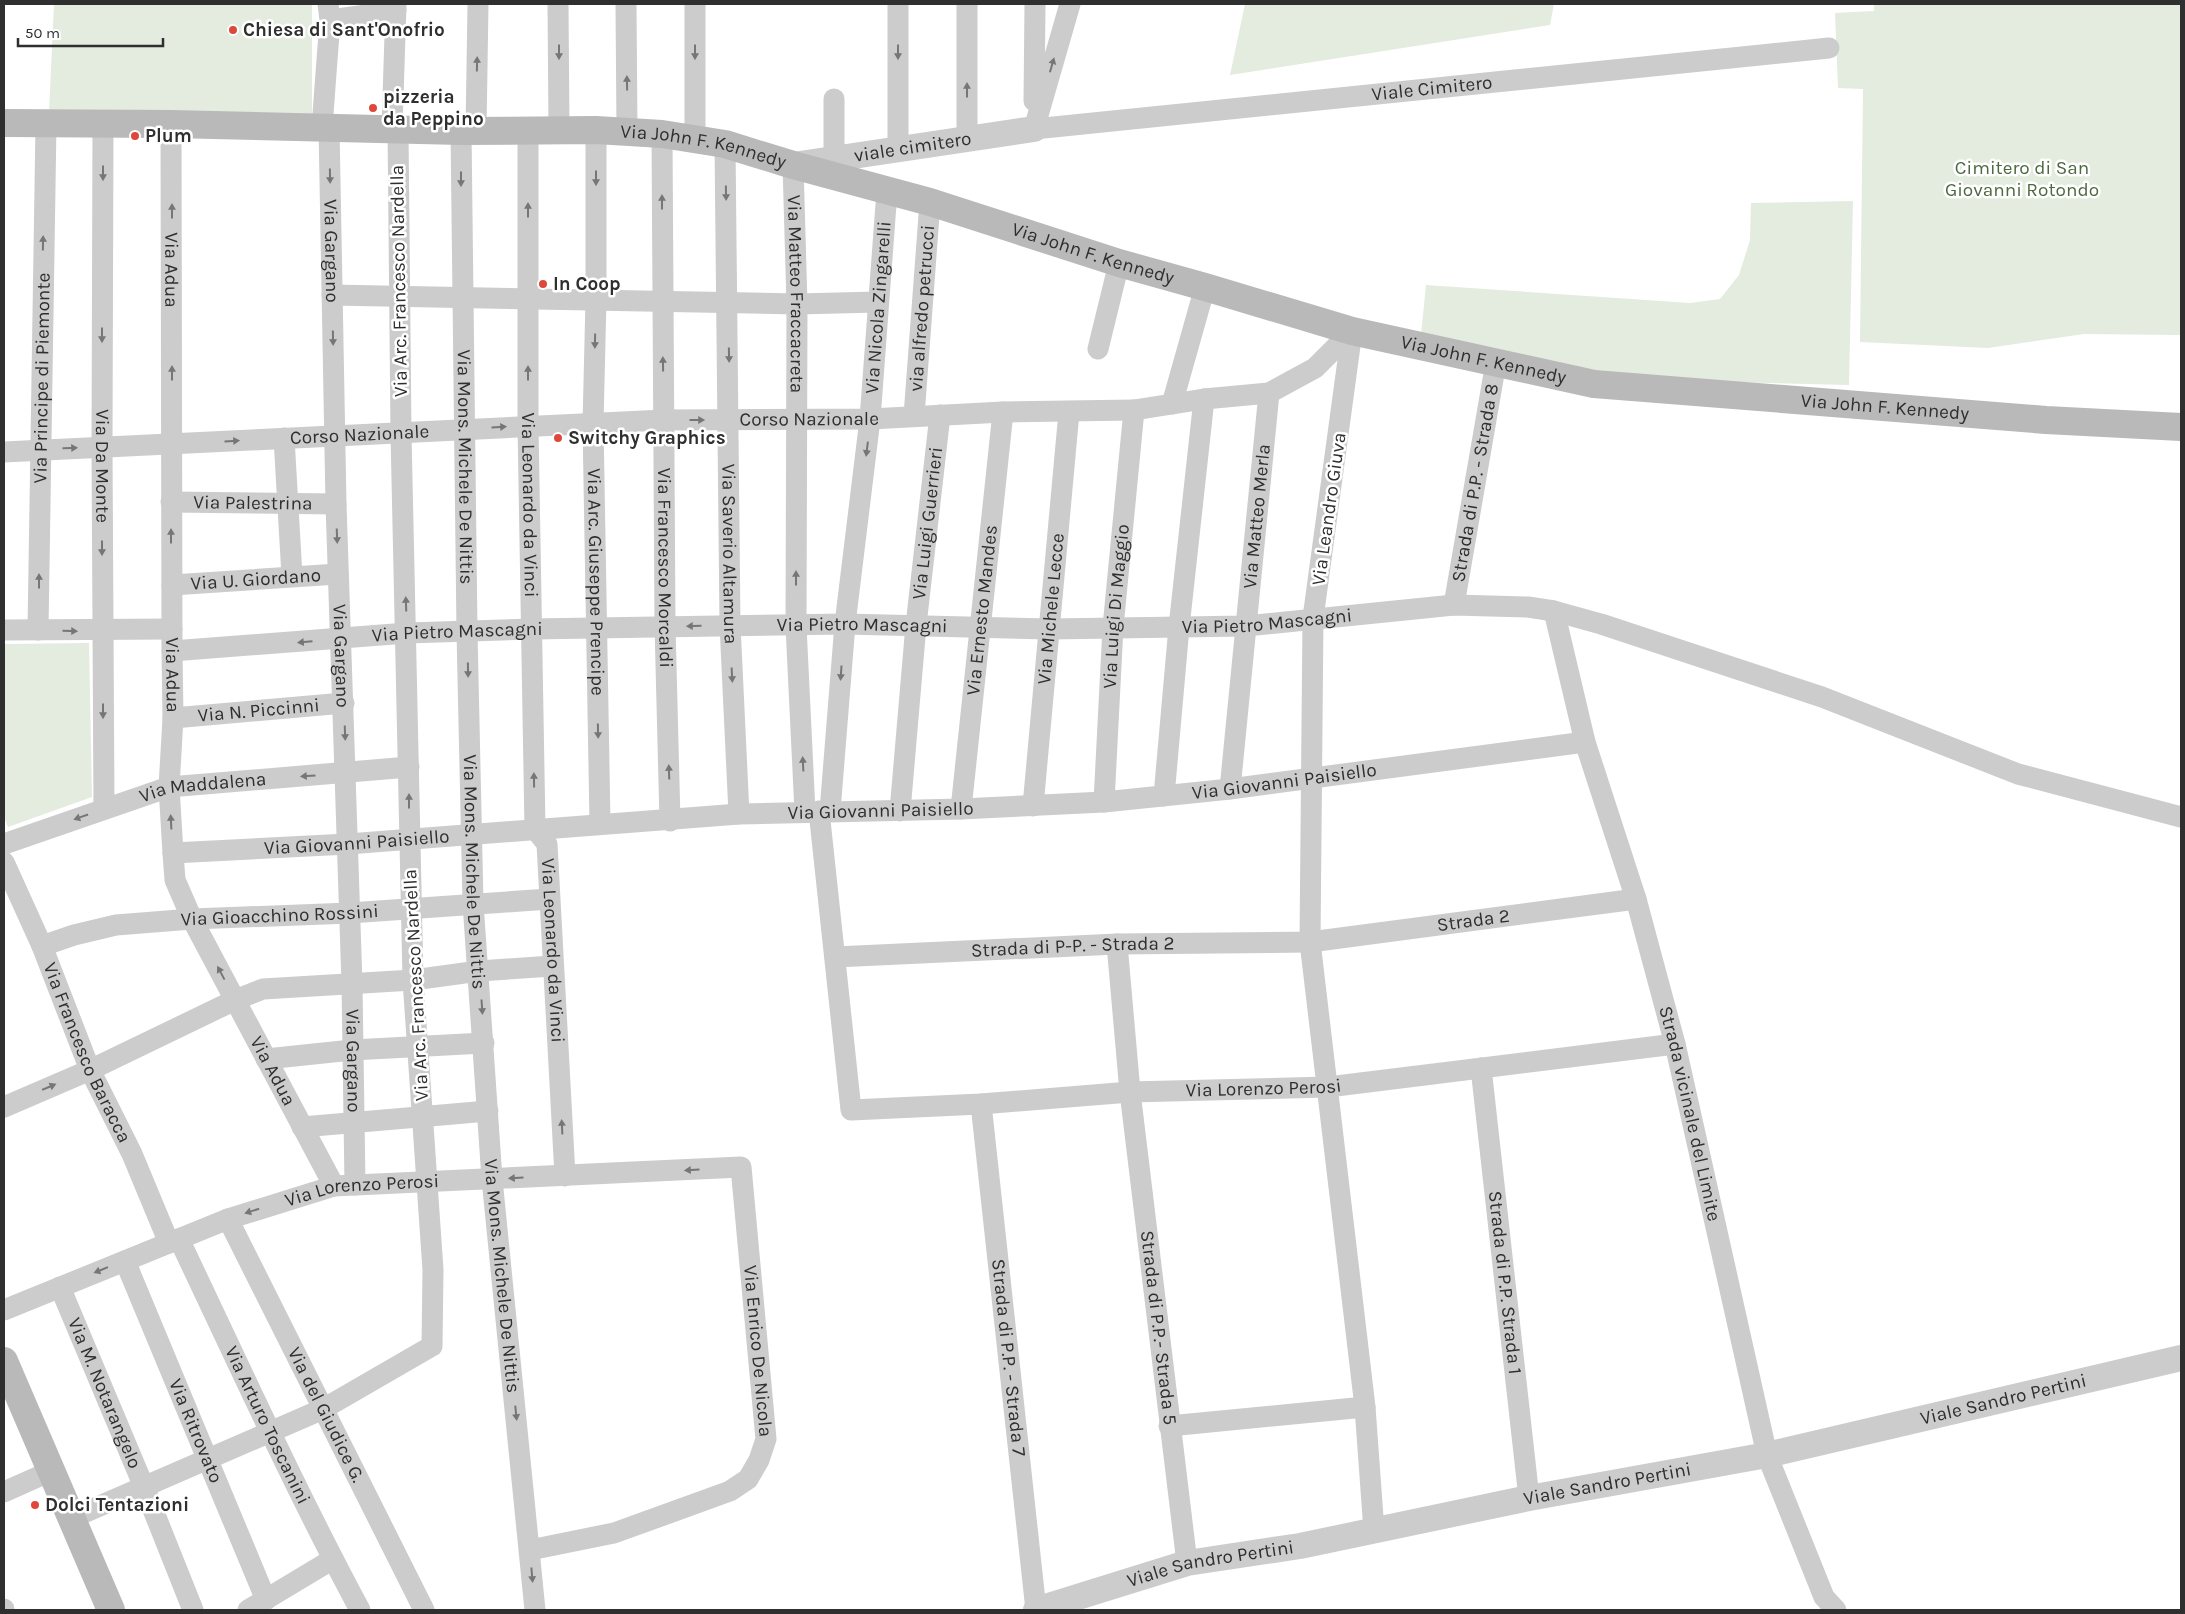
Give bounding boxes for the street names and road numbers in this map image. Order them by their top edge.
street label: Viale Cimitero [1370,71,1493,106]
street label: Via John F. Kennedy [620,120,789,173]
street label: viale cimitero [852,127,973,167]
street label: Via Arc. Francesco Nardella [386,165,412,397]
street label: Via Matteo Fraccacreta [783,194,808,393]
street label: Via Gargano [319,199,343,303]
street label: Via John F. Kennedy [1009,218,1177,289]
street label: Via Nicola Zingarelli [861,220,896,395]
street label: via alfredo petrucci [905,224,939,392]
street label: Via Adua [160,232,182,308]
street label: Via Principe di Piemonte [29,272,55,484]
street label: Via John F. Kennedy [1399,331,1568,389]
street label: Via Mons. Michele De Nittis [453,349,477,585]
street label: Strada di P.P. - Strada 8 [1447,382,1503,584]
street label: Via John F. Kennedy [1800,390,1970,425]
street label: Corso Nazionale [739,408,879,431]
street label: Via Da Monte [91,409,113,523]
street label: Via Leonardo da Vinci [517,413,542,598]
street label: Corso Nazionale [289,420,430,449]
street label: Via Leandro Giuva [1307,431,1351,587]
street label: Via Matteo Merla [1239,443,1275,590]
street label: Via Luigi Guerrieri [908,446,947,601]
street label: Via Saverio Altamura [717,464,742,645]
street label: Via Arc. Giuseppe Prencipe [583,468,609,696]
street label: Via Francesco Morcaldi [653,468,677,668]
street label: Via Palestrina [193,491,313,515]
street label: Via Luigi Di Maggio [1099,523,1134,689]
street label: Via Ernesto Mandes [962,524,1002,696]
street label: Via Michele Lecce [1033,532,1069,685]
street label: Via U. Giordano [190,564,322,595]
street label: Via Gargano [328,604,354,708]
street label: Via Pietro Mascagni [1181,604,1353,638]
street label: Via Pietro Mascagni [777,613,948,638]
street label: Via Pietro Mascagni [371,618,543,647]
street label: Via Adua [161,637,184,713]
street label: Via N. Piccinni [197,694,321,727]
street label: Via Mons. Michele De Nittis [459,754,490,990]
street label: Via Giovanni Paisiello [1191,759,1378,804]
street label: Via Maddalena [137,768,267,807]
street label: Via Giovanni Paisiello [787,797,974,824]
street label: Via Giovanni Paisiello [263,825,450,859]
street label: Via Leonardo da Vinci [537,858,569,1044]
street label: Via Arc. Francesco Nardella [399,868,433,1102]
street label: Via Gioacchino Rossini [180,900,379,931]
street label: Strada 2 [1436,905,1511,936]
street label: Strada di P-P. - Strada 2 [970,932,1175,962]
street label: Via Francesco Baracca [39,959,136,1146]
street label: Strada vicinale del Limite [1654,1003,1725,1223]
street label: Via Gargano [341,1009,365,1113]
street label: Via Adua [245,1032,300,1109]
street label: Via Lorenzo Perosi [1185,1074,1343,1102]
street label: Via Mons. Michele De Nittis [480,1158,524,1394]
street label: Via Lorenzo Perosi [282,1170,440,1212]
street label: Strada di P.P. Strada 1 [1484,1190,1526,1376]
street label: Strada di P.P.- Strada 5 [1136,1229,1181,1426]
street label: Strada di P.P. - Strada 7 [987,1258,1030,1457]
street label: Via Enrico De Nicola [739,1264,777,1438]
street label: Via M. Notarangelo [63,1314,146,1472]
street label: Via Arturo Toscanini [220,1343,315,1508]
street label: Via del Giudice G. [283,1344,369,1486]
street label: Viale Sandro Pertini [1918,1370,2089,1430]
street label: Via Ritrovato [164,1376,227,1486]
street label: Viale Sandro Pertini [1521,1458,1693,1510]
street label: Viale Sandro Pertini [1124,1536,1295,1592]

